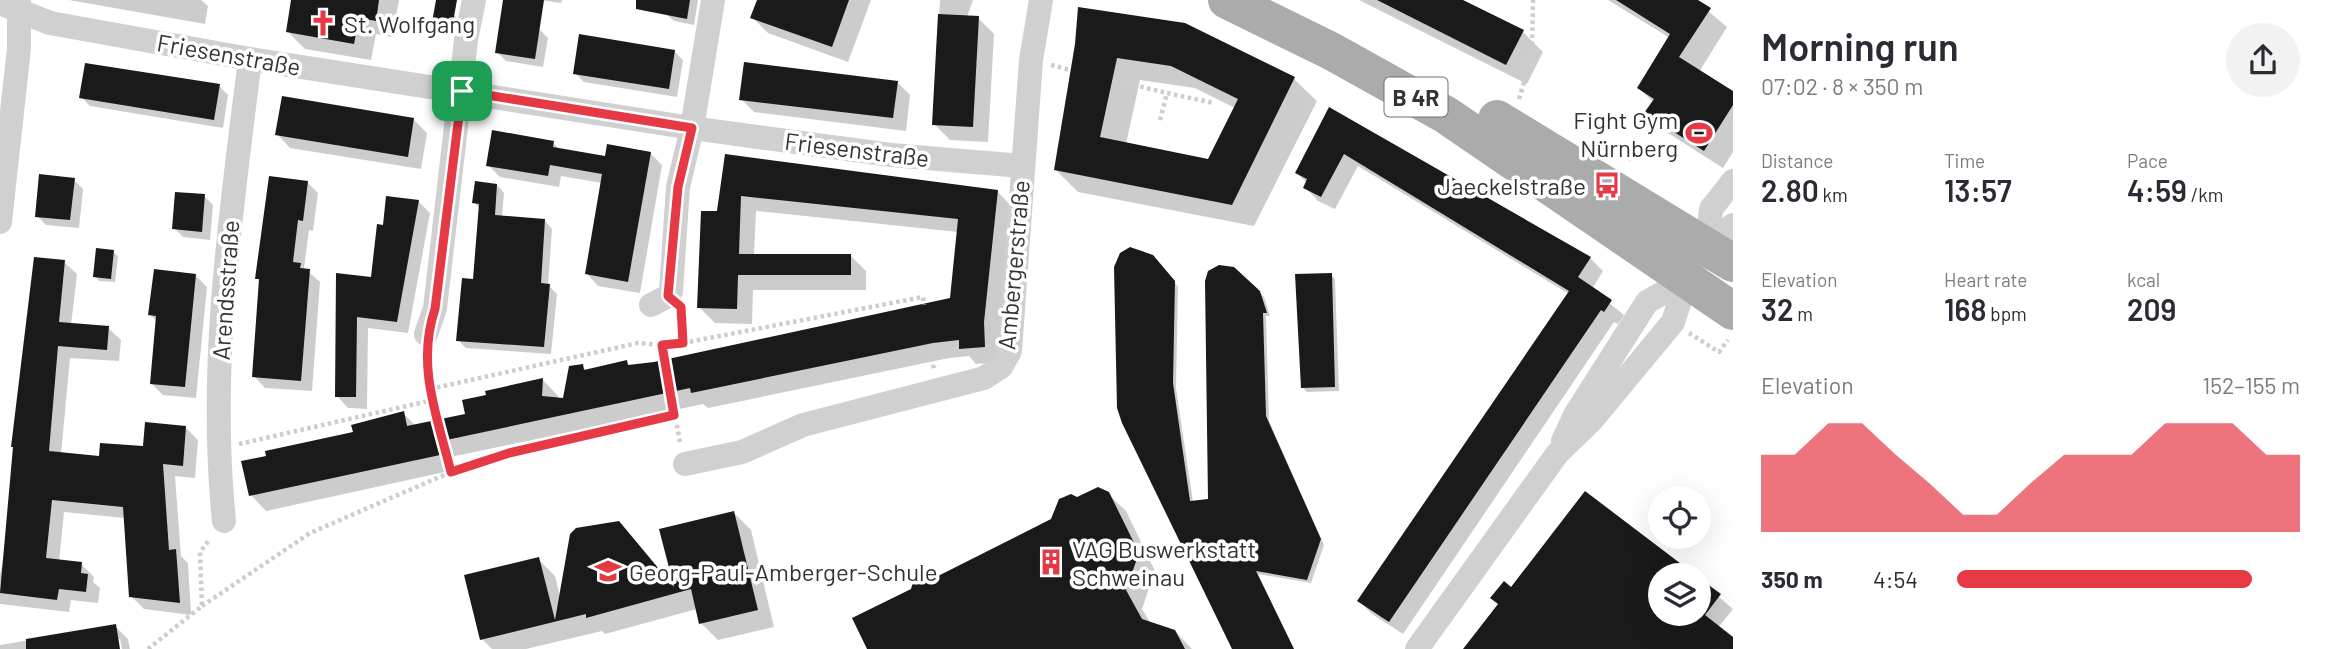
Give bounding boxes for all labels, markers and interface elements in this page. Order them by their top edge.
church icon: St. Wolfgang [308,8,338,38]
place label: St. Wolfgang [344,9,475,38]
text: Morning run [1761,23,1959,69]
button: share [2226,23,2300,97]
street label: Friesenstraße [155,27,303,81]
pin [432,61,492,121]
icon: arrive [443,72,481,110]
text: 07:02 · 8 × 350 m [1761,72,1923,100]
road number: B 4R [1384,78,1448,116]
place label: Fight Gym Nürnberg [1573,105,1678,162]
sports icon: Fight Gym Nürnberg [1684,118,1714,148]
street label: Friesenstraße [783,126,931,172]
text: Distance [1761,149,1833,172]
text: Time [1944,149,1985,172]
text: Pace [2127,149,2168,172]
bus stop icon: Jaeckelstraße [1592,170,1622,200]
place label: Jaeckelstraße [1437,171,1586,200]
text: 2.80 [1761,172,1819,208]
text: 13:57 [1944,172,2012,208]
text: 4:59 [2127,172,2187,208]
street label: Ambergerstraße [991,179,1035,351]
text: km [1819,183,1848,206]
text: /km [2187,183,2224,206]
street label: Arendsstraße [206,219,244,361]
text: Elevation [1761,268,1838,291]
text: Heart rate [1944,268,2027,291]
text: kcal [2127,268,2160,291]
text: 32 [1761,291,1793,327]
text: 168 [1944,291,1986,327]
text: 209 [2127,291,2176,327]
text: m [1793,302,1813,325]
text: bpm [1986,302,2027,325]
text: Elevation [1761,371,1854,399]
text: 152–155 m [2202,371,2300,399]
map controls [1648,486,1711,626]
button: locate [1648,486,1711,549]
place label: VAG Buswerkstatt Schweinau [1072,534,1256,591]
building icon: VAG Buswerkstatt Schweinau [1036,547,1066,577]
school or university icon: Georg-Paul-Amberger-Schule [593,556,623,586]
place label: Georg-Paul-Amberger-Schule [629,557,937,586]
button: layers [1648,563,1711,626]
text: 350 m [1761,565,1823,593]
text: 4:54 [1873,565,1918,593]

